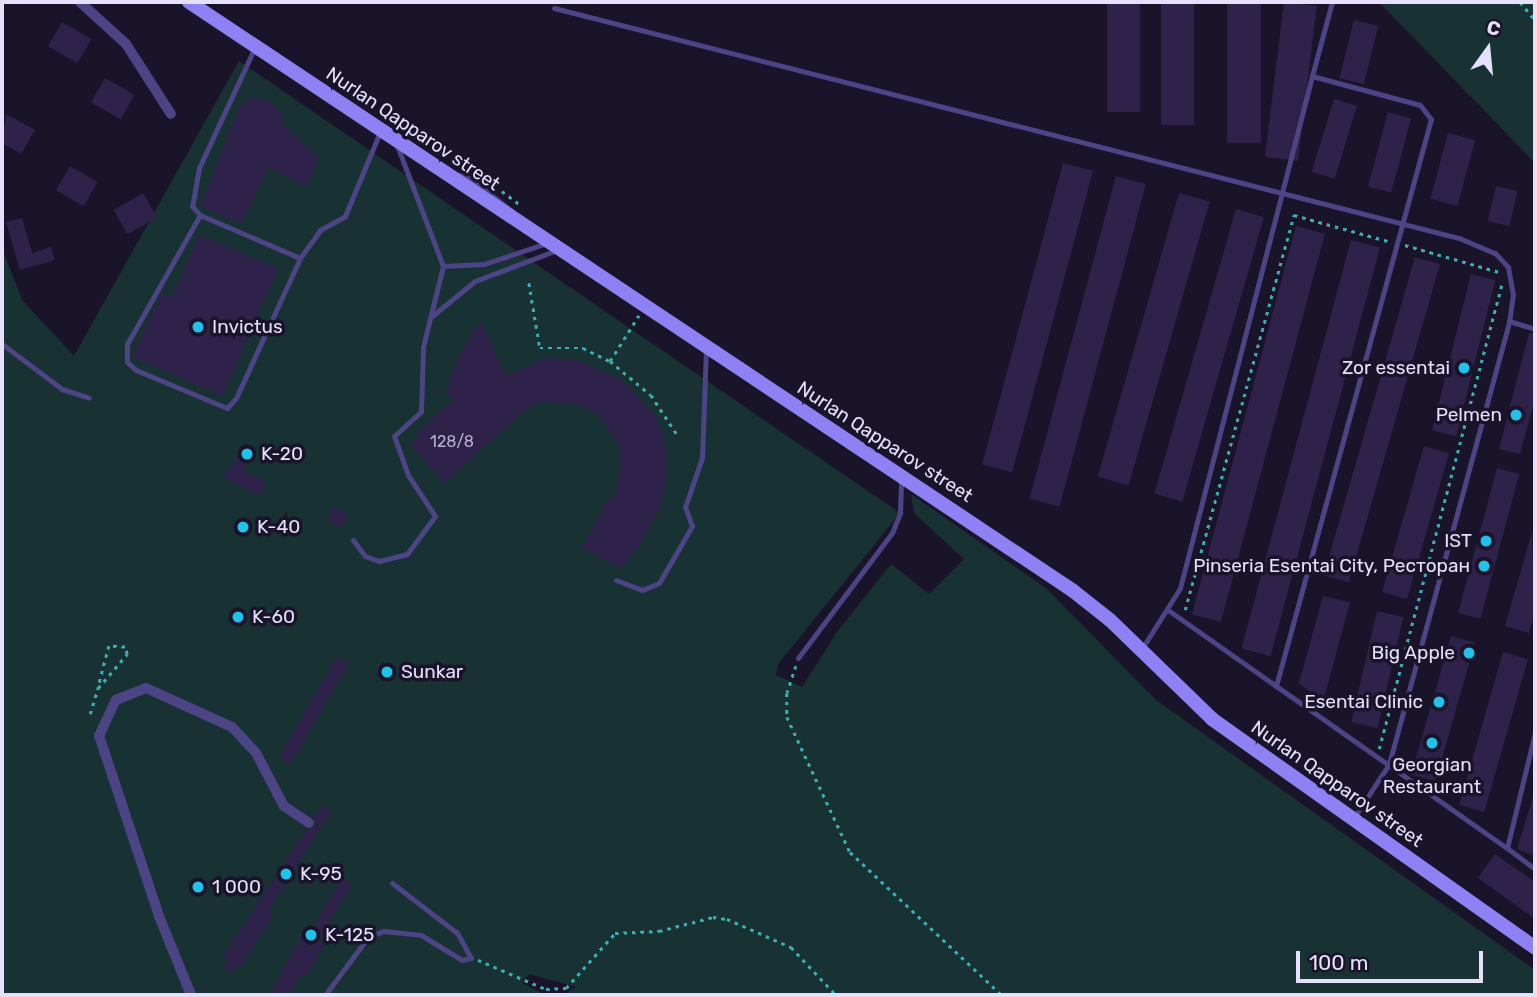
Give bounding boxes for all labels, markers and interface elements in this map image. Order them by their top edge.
north arrow [1453,14,1523,84]
text: С [1484,15,1503,41]
street label: Nurlan Qapparov street [322,62,504,196]
place label: Invictus [212,316,283,338]
marker: Invictus [190,319,206,335]
place label: Zor essentai [1342,357,1450,379]
marker: Zor essentai [1456,360,1472,376]
street label: Nurlan Qapparov street [793,377,977,507]
place label: Pelmen [1436,404,1502,426]
marker: Pelmen [1508,407,1524,423]
house number: 128/8 [430,432,474,452]
place label: K-20 [261,443,303,465]
marker: K-20 [239,446,255,462]
place label: K-40 [257,516,300,538]
marker: K-40 [235,519,251,535]
place label: IST [1444,530,1472,552]
marker: IST [1478,533,1494,549]
place label: Pinseria Esentai City, Ресторан [1193,555,1470,577]
marker: Pinseria Esentai City, Ресторан [1476,558,1492,574]
place label: K-60 [252,606,295,628]
marker: K-60 [230,609,246,625]
place label: Big Apple [1371,642,1455,664]
marker: Big Apple [1461,645,1477,661]
place label: Sunkar [401,661,463,683]
marker: Sunkar [379,664,395,680]
place label: Esentai Clinic [1304,691,1423,713]
marker: Esentai Clinic [1429,692,1449,712]
street label: Nurlan Qapparov street [1246,716,1428,852]
marker: Georgian Restaurant [1424,735,1440,751]
place label: Georgian Restaurant [1383,754,1481,798]
place label: K-95 [300,863,342,885]
marker: K-95 [278,866,294,882]
place label: 1 000 [212,876,261,898]
marker: 1 000 [190,879,206,895]
place label: K-125 [325,924,374,946]
marker: K-125 [303,927,319,943]
scale bar [1299,937,1486,981]
text: 100 m [1309,950,1368,975]

